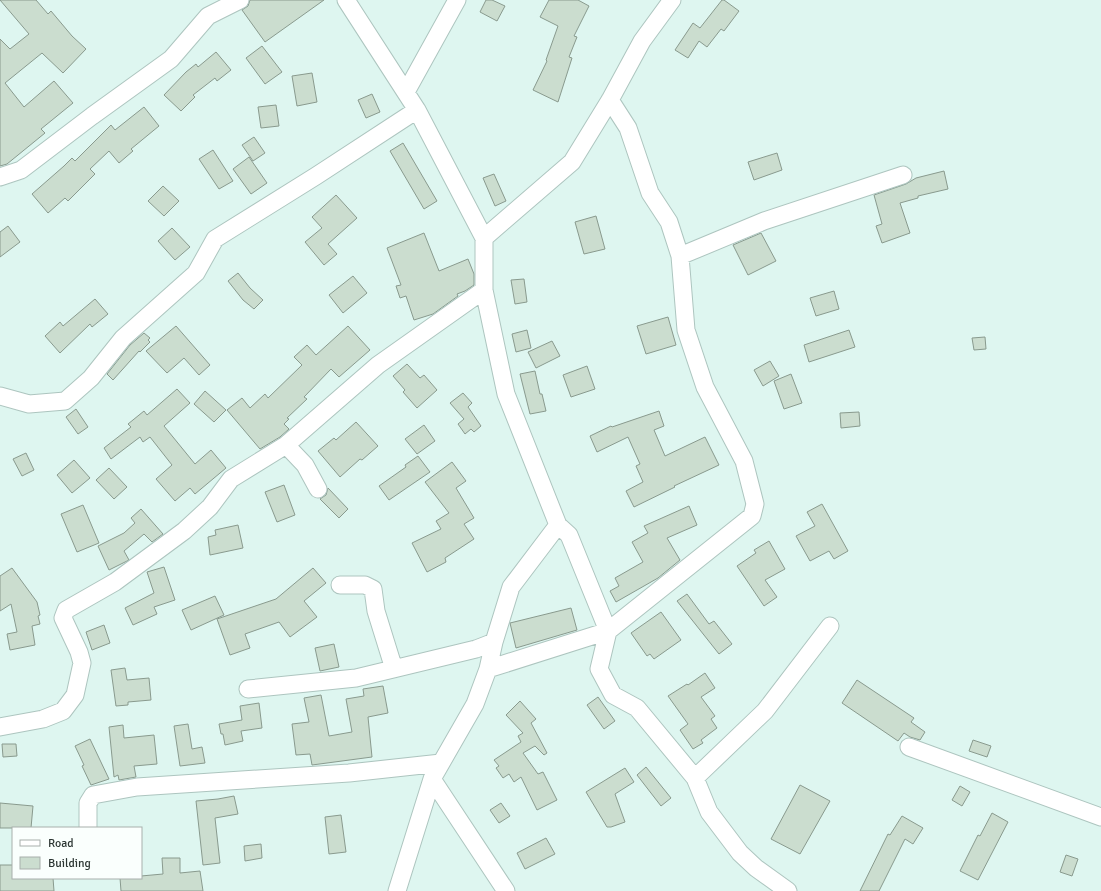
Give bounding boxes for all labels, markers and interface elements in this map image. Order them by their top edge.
legend [12,827,142,879]
text: Road [48,836,74,851]
text: Building [48,856,91,871]

